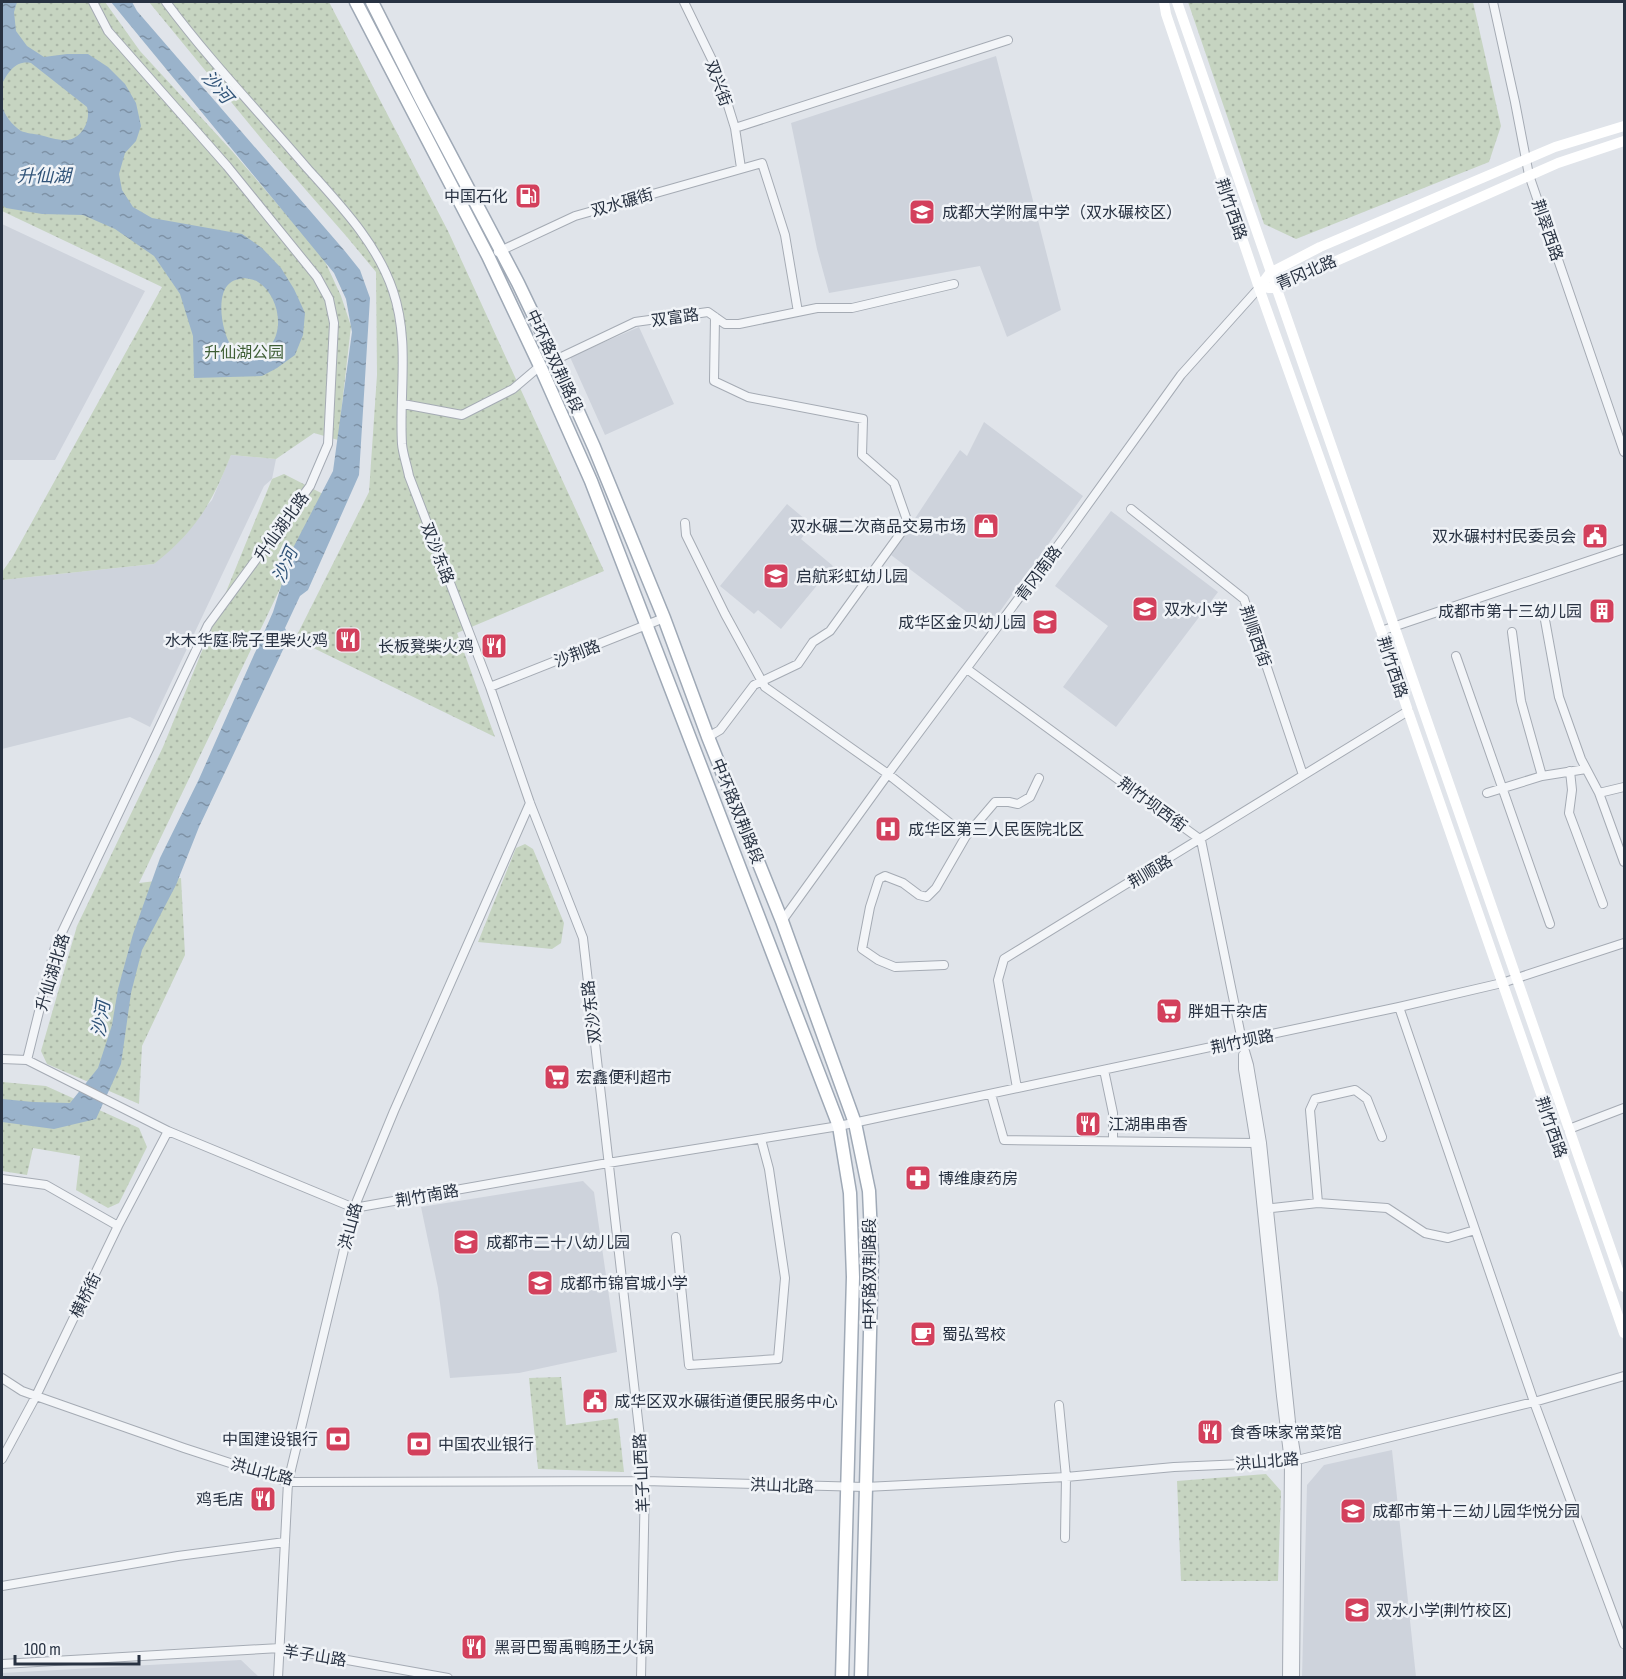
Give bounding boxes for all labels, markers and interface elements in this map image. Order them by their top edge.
street label: 双兴街 [700,58,735,109]
water label: 沙河 [197,67,238,110]
water label: 升仙湖 [17,166,74,187]
street label: 荆竹西路 [1211,176,1250,243]
fuel station icon: 中国石化 [513,181,543,211]
street label: 双水碾街 [589,185,656,221]
place label: 中国石化 [444,188,508,207]
school or university icon: 成都大学附属中学（双水碾校区） [907,197,937,227]
street label: 荆翠西路 [1527,197,1566,264]
place label: 成都大学附属中学（双水碾校区） [942,204,1182,223]
street label: 青冈北路 [1273,252,1340,295]
street label: 双富路 [650,306,700,331]
street label: 中环路双荆路段 [521,307,586,416]
park label: 升仙湖公园 [204,344,284,363]
street label: 升仙湖北路 [251,489,313,565]
shop icon: 双水碾二次商品交易市场 [971,511,1001,541]
place label: 双水碾二次商品交易市场 [790,518,966,537]
street label: 双沙东路 [416,520,457,587]
public building icon: 双水碾村村民委员会 [1580,521,1610,551]
place label: 双水碾村村民委员会 [1432,528,1576,547]
water label: 沙河 [269,542,304,586]
street label: 青冈南路 [1012,543,1066,605]
school or university icon: 启航彩虹幼儿园 [761,561,791,591]
place label: 启航彩虹幼儿园 [796,568,908,587]
school or university icon: 双水小学 [1130,594,1160,624]
building icon: 成都市第十三幼儿园 [1587,596,1617,626]
place label: 双水小学 [1164,601,1228,620]
street label: 荆顺西街 [1235,603,1274,670]
place label: 成都市第十三幼儿园 [1438,603,1582,622]
school or university icon: 成华区金贝幼儿园 [1030,607,1060,637]
place label: 成华区金贝幼儿园 [898,614,1026,633]
restaurant icon: 水木华庭·院子里柴火鸡 [333,625,363,655]
restaurant icon: 长板凳柴火鸡 [479,631,509,661]
place label: 水木华庭·院子里柴火鸡 [165,632,328,651]
street label: 荆竹西路 [1373,634,1410,701]
street label: 沙荆路 [552,637,603,672]
place label: 长板凳柴火鸡 [378,638,474,657]
street label: 中环路双荆路段 [707,756,766,867]
street label: 荆竹坝西街 [1114,774,1190,836]
hospital icon: 成华区第三人民医院北区 [873,814,903,844]
place label: 成华区第三人民医院北区 [908,821,1084,840]
street label: 荆顺路 [1125,852,1176,893]
street label: 升仙湖北路 [33,931,74,1013]
street label: 双沙东路 [579,979,606,1045]
supermarket icon: 胖姐干杂店 [1154,996,1184,1026]
water label: 沙河 [88,997,115,1038]
place label: 胖姐干杂店 [1188,1003,1268,1022]
street label: 荆竹坝路 [1209,1027,1276,1058]
supermarket icon: 宏鑫便利超市 [542,1062,572,1092]
place label: 宏鑫便利超市 [576,1069,672,1088]
street label: 荆竹西路 [1531,1094,1570,1161]
restaurant icon: 江湖串串香 [1073,1109,1103,1139]
place label: 江湖串串香 [1108,1116,1188,1135]
pharmacy icon: 博维康药房 [903,1163,933,1193]
place label: 博维康药房 [938,1170,1018,1189]
street label: 荆竹南路 [394,1182,460,1211]
street label: 洪山路 [336,1201,367,1252]
street label: 中环路双荆路段 [861,1218,880,1330]
school or university icon: 成都市二十八幼儿园 [451,1227,481,1257]
place label: 成都市二十八幼儿园 [486,1234,630,1253]
school or university icon: 成都市锦官城小学 [525,1268,555,1298]
street label: 横桥街 [67,1270,105,1321]
place label: 成都市锦官城小学 [560,1275,688,1294]
cafe icon: 蜀弘驾校 [908,1319,938,1349]
place label: 蜀弘驾校 [942,1326,1006,1345]
public building icon: 成华区双水碾街道便民服务中心 [580,1386,610,1416]
place label: 成华区双水碾街道便民服务中心 [614,1393,838,1412]
restaurant icon: 食香味家常菜馆 [1195,1417,1225,1447]
bank icon: 中国建设银行 [323,1424,353,1454]
place label: 食香味家常菜馆 [1230,1424,1342,1443]
bank icon: 中国农业银行 [404,1429,434,1459]
place label: 中国建设银行 [222,1431,318,1450]
street label: 羊子山西路 [631,1432,654,1513]
place label: 中国农业银行 [438,1436,534,1455]
street label: 洪山北路 [1234,1450,1300,1475]
street label: 洪山北路 [228,1455,295,1490]
street label: 洪山北路 [750,1476,814,1497]
restaurant icon: 鸡毛店 [248,1484,278,1514]
place label: 鸡毛店 [196,1491,244,1510]
school or university icon: 成都市第十三幼儿园华悦分园 [1338,1496,1368,1526]
place label: 成都市第十三幼儿园华悦分园 [1372,1503,1580,1522]
school or university icon: 双水小学(荆竹校区) [1342,1595,1372,1625]
place label: 双水小学(荆竹校区) [1376,1602,1511,1621]
scale bar [15,1628,140,1666]
restaurant icon: 黑哥巴蜀禹鸭肠王火锅 [459,1632,489,1662]
text: 100 m [24,1639,61,1660]
place label: 黑哥巴蜀禹鸭肠王火锅 [494,1639,654,1658]
street label: 羊子山路 [282,1642,348,1671]

